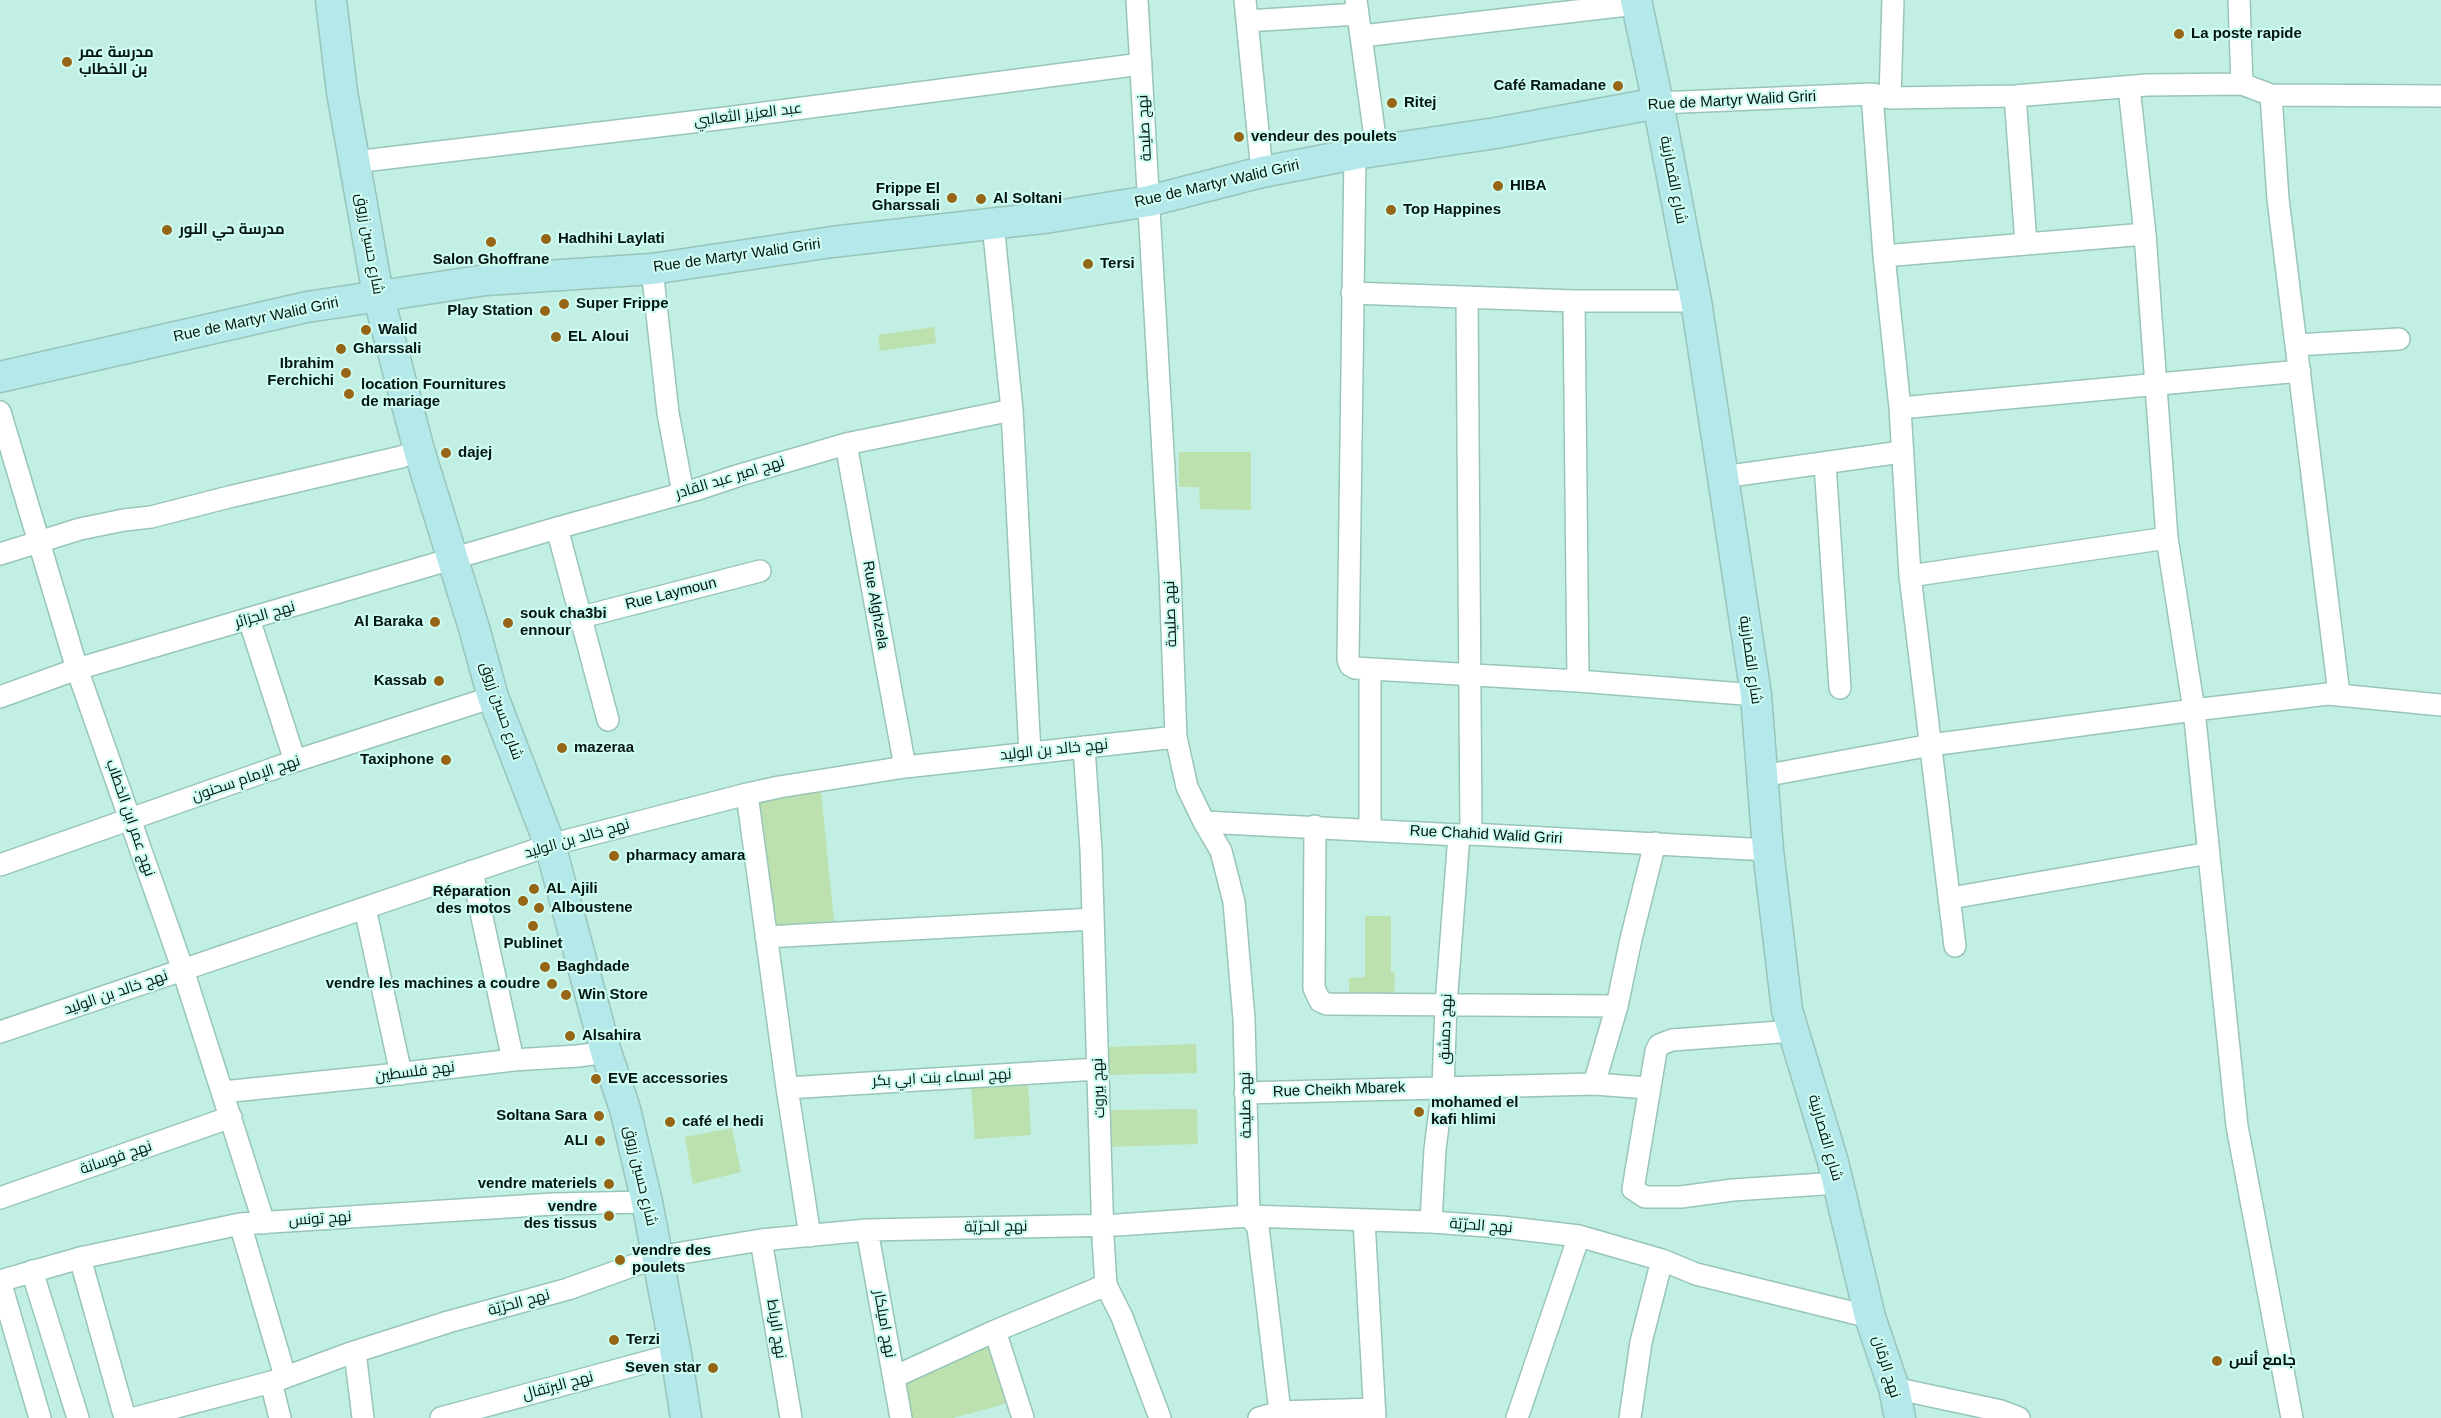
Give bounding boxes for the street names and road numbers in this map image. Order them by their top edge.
street label: Rue de Martyr Walid Griri [1647,88,1817,114]
street label: نهج صليحة [1134,94,1156,162]
street label: عبد العزيز الثعالبي [693,99,803,131]
street label: شارع القصارنية [1656,134,1690,226]
street label: Rue de Martyr Walid Griri [1133,156,1301,212]
street label: شارع حسين زروق [351,192,387,296]
street label: Rue de Martyr Walid Griri [652,235,822,277]
street label: Rue de Martyr Walid Griri [172,294,340,346]
street label: نهج امير عبد القادر [673,453,787,503]
street label: Rue Alghzela [858,560,892,650]
street label: Rue Laymoun [624,574,718,614]
street label: نهج صليحة [1161,580,1181,648]
street label: نهج الجزائر [233,598,297,632]
street label: شارع القصارنية [1735,615,1765,705]
street label: شارع حسين زروق [476,660,526,762]
street label: نهج خالد بن الوليد [999,735,1109,765]
street label: نهج الإمام سحنون [189,752,303,806]
street label: نهج عمر ابن الخطاب [102,757,158,879]
street label: نهج خالد بن الوليد [522,815,632,863]
street label: Rue Chahid Walid Griri [1409,822,1563,848]
street label: نهج خالد بن الوليد [62,967,170,1019]
street label: نهج دمشق [1436,993,1456,1065]
street label: نهج بيروت [1089,1057,1109,1119]
street label: نهج فلسطين [374,1058,456,1086]
street label: نهج اسماء بنت ابي بكر [872,1065,1012,1091]
street label: نهج صليحة [1236,1072,1256,1138]
street label: Rue Cheikh Mbarek [1272,1079,1406,1101]
street label: شارع القصارنية [1804,1093,1846,1183]
street label: شارع حسين زروق [620,1124,660,1228]
street label: نهج فوسانة [78,1137,154,1179]
street label: نهج تونس [288,1208,352,1230]
street label: نهج الحرّيّة [1449,1215,1513,1237]
street label: نهج الحرّيّة [964,1217,1028,1237]
street label: نهج الحرّيّة [486,1286,552,1320]
street label: نهج اميلكار [869,1289,899,1359]
street label: نهج الرباط [762,1298,790,1360]
street label: نهج الرمّان [1868,1334,1904,1400]
street label: نهج البرتقال [521,1368,595,1404]

